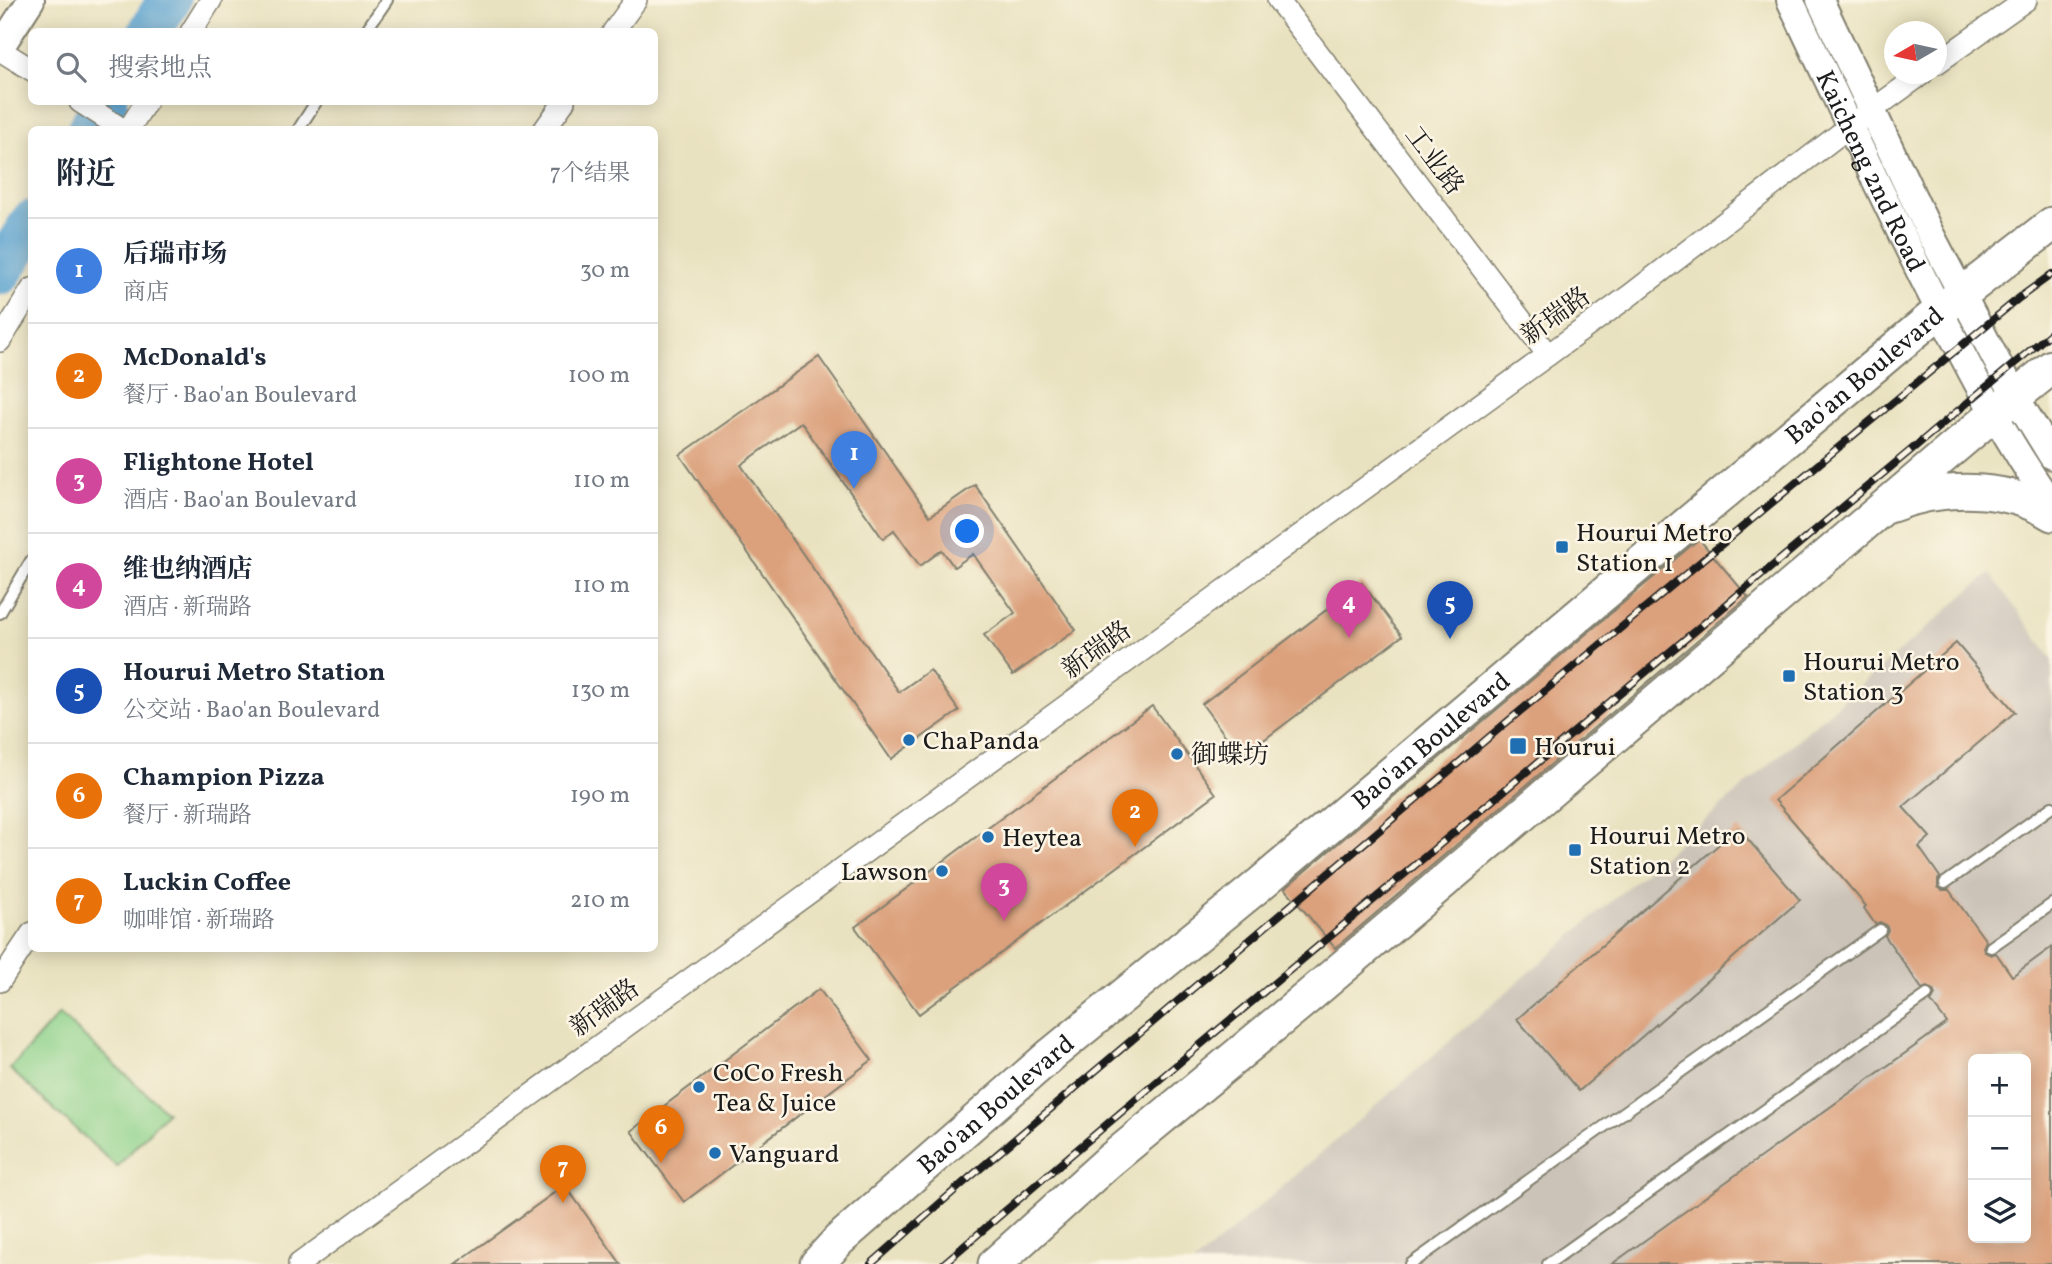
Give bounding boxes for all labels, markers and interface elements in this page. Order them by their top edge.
north arrow [1884,21,1947,84]
search box [28,28,658,105]
icon: search [52,48,90,86]
text: 搜索地点 [108,51,212,87]
street label: Kaicheng 2nd Road [1806,65,1933,278]
street label: 工业路 [1396,119,1471,203]
text: 附近 [56,154,116,196]
text: 7个结果 [550,158,630,190]
text: 后瑞市场 [123,237,227,273]
text: 1 [74,255,84,287]
text: 30 m [580,255,630,287]
text: 商店 [123,277,169,309]
street label: 新瑞路 [1514,279,1598,354]
street label: Bao'an Boulevard [1778,299,1952,454]
text: McDonald's [123,340,266,376]
text: 2 [73,360,85,392]
text: 100 m [568,360,630,392]
text: 餐厅 · Bao'an Boulevard [123,380,357,412]
pin: 1 [831,431,877,489]
text: Flightone Hotel [123,445,314,481]
text: 3 [73,465,85,497]
text: 110 m [573,465,630,497]
text: 酒店 · Bao'an Boulevard [123,485,357,517]
your location [950,514,984,548]
place label: Hourui Metro Station 1 [1576,516,1733,582]
marker: Hourui Metro Station 1 [1554,539,1570,555]
text: 维也纳酒店 [123,552,253,588]
text: 4 [72,570,86,602]
text: 110 m [573,570,630,602]
pin: 4 [1326,580,1372,638]
pin: 5 [1427,581,1473,639]
text: 酒店 · 新瑞路 [123,592,252,624]
street label: 新瑞路 [1055,613,1139,688]
place label: Hourui Metro Station 3 [1803,645,1960,711]
text: Hourui Metro Station [123,655,385,691]
street label: Bao'an Boulevard [1345,664,1519,819]
marker: Hourui Metro Station 3 [1781,668,1797,684]
text: 5 [73,675,85,707]
text: 130 m [571,675,630,707]
text: 公交站 · Bao'an Boulevard [123,695,380,727]
place label: ChaPanda [923,724,1040,760]
place label: Hourui [1534,730,1615,766]
marker: ChaPanda [901,732,917,748]
marker: Hourui [1508,736,1528,756]
place label: 御蝶坊 [1191,738,1269,774]
marker: 御蝶坊 [1169,746,1185,762]
text: Champion Pizza [123,760,325,796]
text: 6 [73,780,85,812]
text: 190 m [570,780,630,812]
pin: 2 [1112,789,1158,847]
text: 餐厅 · 新瑞路 [123,800,252,832]
place label: Hourui Metro Station 2 [1589,819,1746,885]
place label: Heytea [1002,821,1082,857]
marker: Heytea [980,829,996,845]
marker: Hourui Metro Station 2 [1567,842,1583,858]
place label: Lawson [841,855,928,891]
marker: Lawson [934,863,950,879]
pin: 3 [981,863,1027,921]
text: Luckin Coffee [123,865,291,901]
text: 7 [74,885,85,917]
text: 210 m [570,885,630,917]
text: 咖啡馆 · 新瑞路 [123,905,275,937]
street label: 新瑞路 [563,971,647,1046]
street label: Bao'an Boulevard [910,1027,1083,1184]
map controls [1968,1054,2031,1243]
button: + [1968,1054,2031,1117]
place label: CoCo Fresh Tea & Juice [713,1056,843,1122]
marker: CoCo Fresh Tea & Juice [691,1079,707,1095]
pin: 6 [638,1105,684,1163]
button: − [1968,1117,2031,1180]
place label: Vanguard [729,1137,839,1173]
pin: 7 [540,1145,586,1203]
marker: Vanguard [707,1145,723,1161]
button: layers [1968,1180,2031,1243]

